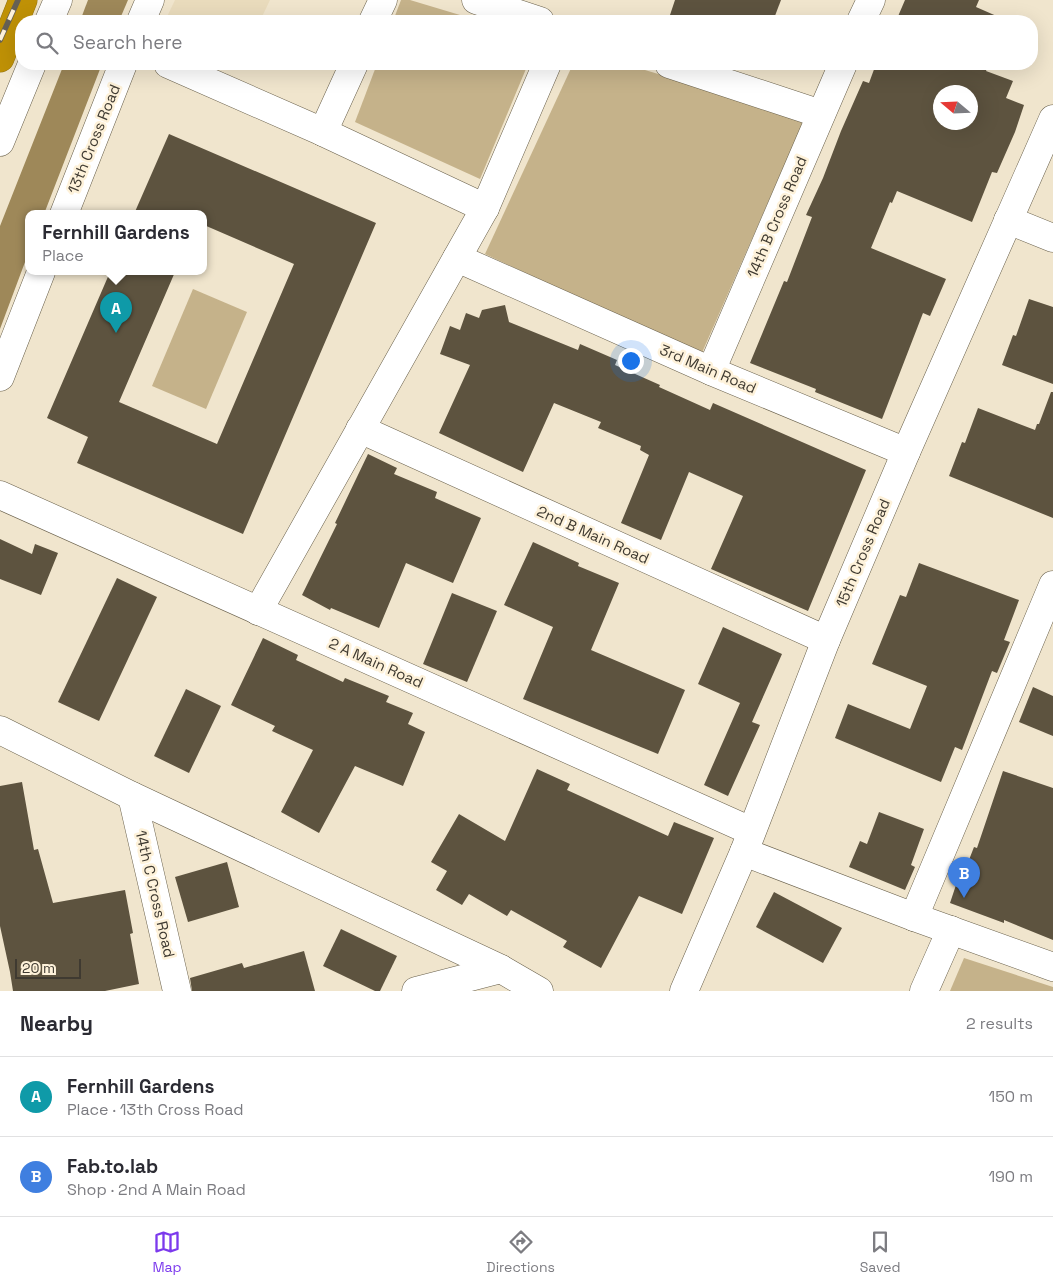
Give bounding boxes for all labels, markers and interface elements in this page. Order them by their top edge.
search box [15,15,1038,70]
icon: search [33,29,61,57]
text: Search here [73,30,183,55]
street label: 13th Cross Road [63,81,124,196]
north arrow [933,85,978,130]
street label: 14th B Cross Road [742,153,811,280]
popup [25,210,207,275]
text: Fernhill Gardens [42,220,190,245]
text: Place [42,245,84,266]
pin: A [100,292,132,333]
street label: 3rd Main Road [657,340,759,397]
your location [618,348,644,374]
street label: 15th Cross Road [831,496,894,610]
street label: 2nd B Main Road [534,501,652,568]
street label: 2 A Main Road [326,633,426,692]
street label: 14th C Cross Road [132,828,179,959]
pin: B [948,857,980,898]
scale bar [15,956,81,979]
text: 20 m [22,959,55,977]
text: Nearby [20,1010,93,1037]
text: 2 results [966,1013,1033,1034]
text: Fernhill Gardens [67,1074,214,1099]
text: A [31,1086,41,1107]
text: 150 m [989,1086,1033,1107]
text: Place · 13th Cross Road [67,1099,244,1120]
text: Fab.to.lab [67,1154,158,1179]
text: B [31,1166,41,1187]
text: 190 m [988,1166,1033,1187]
text: Shop · 2nd A Main Road [67,1179,246,1200]
tab: Map [152,1228,182,1276]
tab: Directions [486,1228,555,1276]
tab: Saved [860,1228,901,1276]

